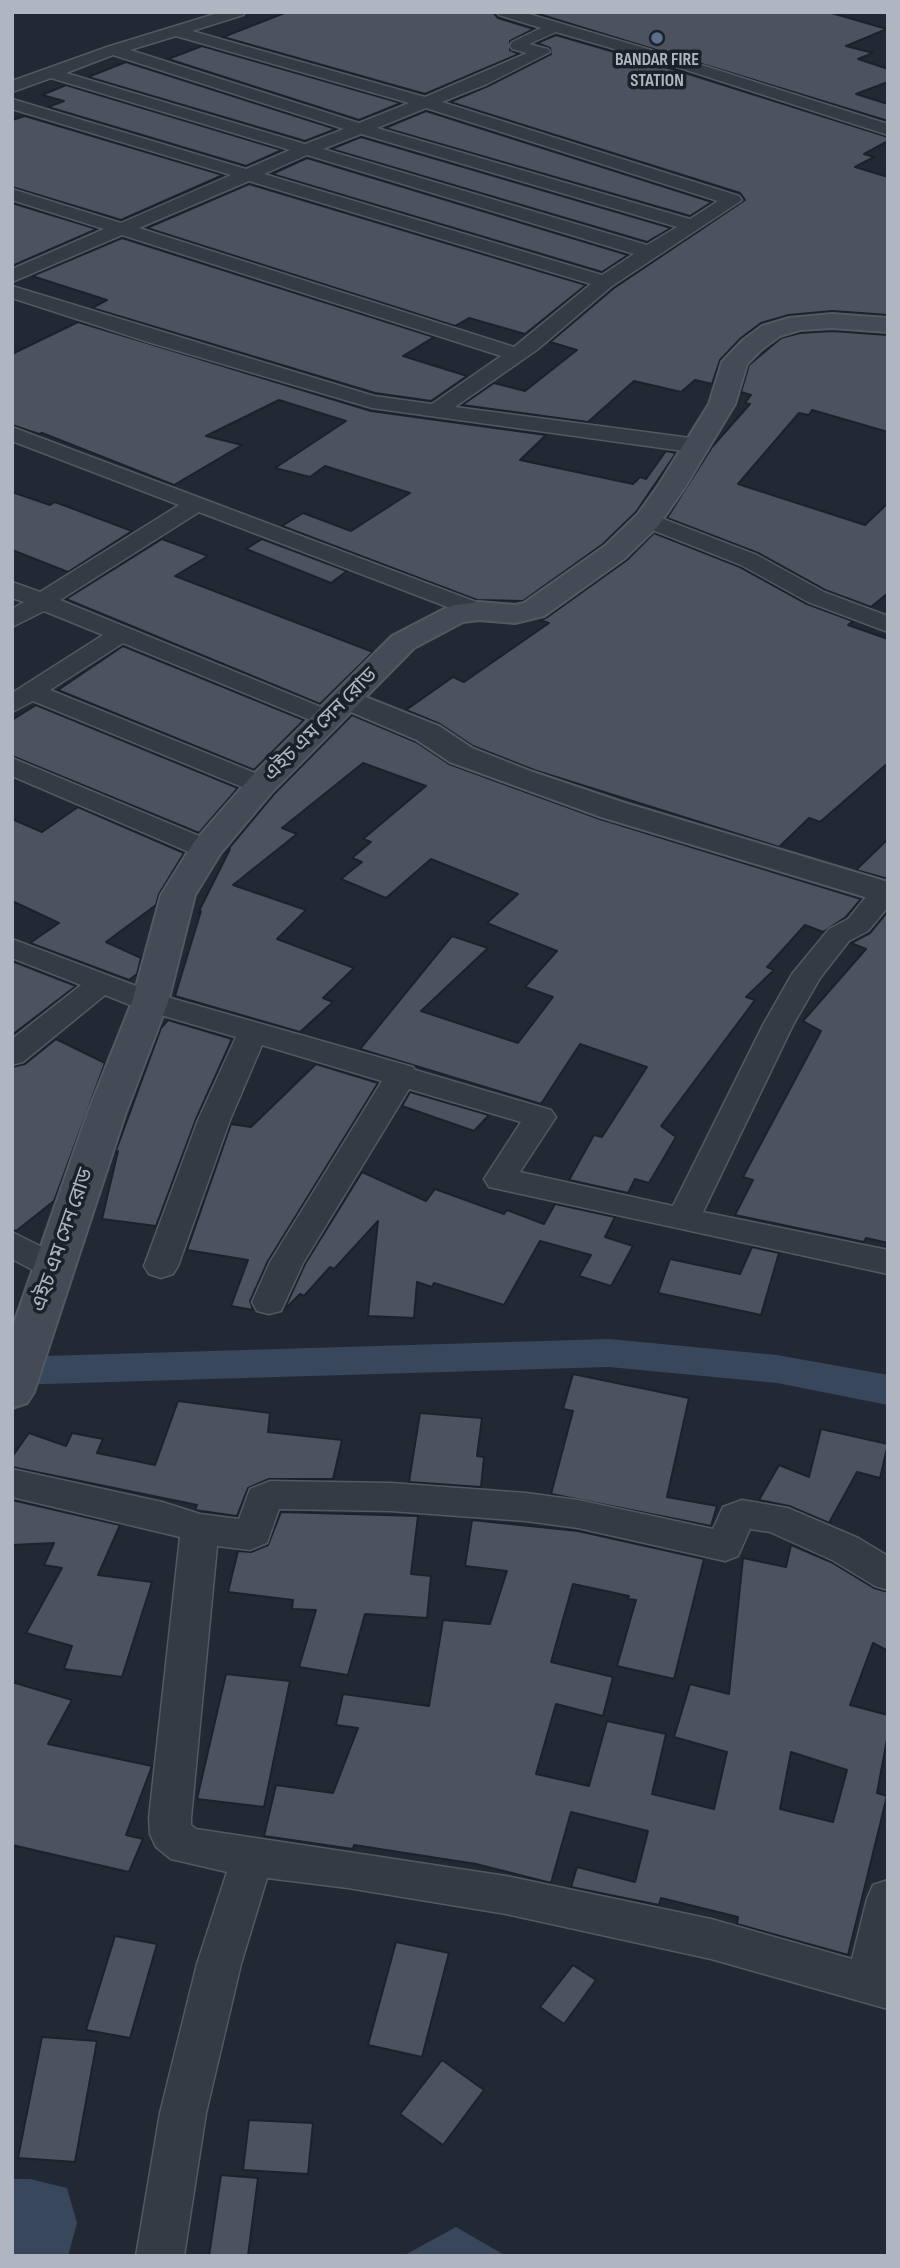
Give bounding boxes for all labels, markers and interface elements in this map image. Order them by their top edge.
marker: BANDAR FIRE STATION [649,30,665,46]
place label: BANDAR FIRE STATION [615,49,699,92]
street label: এইচ এম সেন রোড [259,663,383,787]
street label: এইচ এম সেন রোড [27,1165,99,1315]

